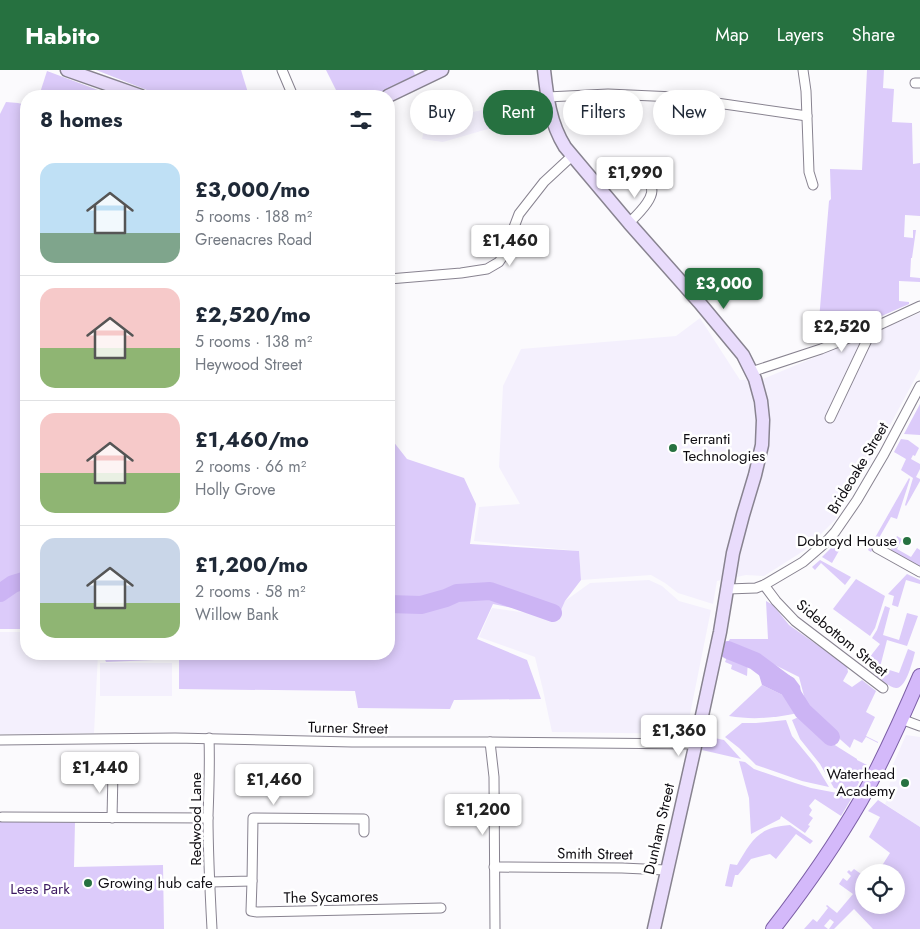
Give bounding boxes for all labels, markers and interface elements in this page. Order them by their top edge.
text: Habito [25,18,100,53]
text: Map [715,22,749,48]
text: Layers [777,22,824,48]
text: Share [852,22,895,48]
chip: Buy [410,90,473,135]
chip: Rent [483,90,553,135]
chip: Filters [563,90,643,135]
chip: New [653,90,725,135]
text: 8 homes [40,105,123,135]
icon: filters [347,106,375,134]
pin: £1,990 [594,156,676,199]
text: £1,990 [607,161,663,184]
text: £3,000/mo [195,175,310,205]
icon: home [80,183,140,243]
text: 5 rooms · 188 m² [195,205,312,228]
pin: £1,460 [469,224,551,267]
text: Greenacres Road [195,228,312,251]
text: £1,460 [482,229,538,252]
pin: £3,000 [683,268,765,310]
text: £3,000 [696,272,752,295]
text: £2,520/mo [195,300,311,330]
icon: home [80,308,140,368]
pin: £2,520 [801,310,883,353]
text: £2,520 [814,315,870,338]
text: 5 rooms · 138 m² [195,330,312,353]
text: Heywood Street [195,353,302,376]
street label: Brideoake Street [822,418,894,518]
text: £1,460/mo [195,425,309,455]
place label: Ferranti Technologies [683,428,765,467]
icon: home [80,433,140,493]
marker: Ferranti Technologies [667,442,679,454]
text: 2 rooms · 66 m² [195,455,306,478]
text: Holly Grove [195,478,276,501]
place label: Dobroyd House [797,530,897,552]
marker: Dobroyd House [901,535,913,547]
text: £1,200/mo [195,550,308,580]
icon: home [80,558,140,618]
text: 2 rooms · 58 m² [195,580,306,603]
street label: Sidebottom Street [791,594,893,682]
text: Willow Bank [195,603,279,626]
pin: £1,360 [638,714,720,757]
street label: Turner Street [308,716,388,740]
text: £1,360 [652,719,706,742]
pin: £1,440 [59,752,141,794]
text: £1,440 [72,756,128,779]
place label: Waterhead Academy [827,763,895,802]
pin: £1,460 [233,764,315,806]
text: £1,460 [246,768,302,791]
street label: Redwood Lane [185,772,207,866]
marker: Waterhead Academy [899,777,911,789]
street label: Dunham Street [638,781,680,877]
pin: £1,200 [442,794,524,836]
text: £1,200 [456,798,510,821]
street label: Smith Street [557,842,633,866]
map controls [855,864,905,914]
button: locate [855,864,905,914]
place label: Growing hub cafe [98,872,213,894]
marker: Growing hub cafe [82,877,94,889]
park label: Lees Park [10,878,70,900]
street label: The Sycamores [283,885,379,909]

